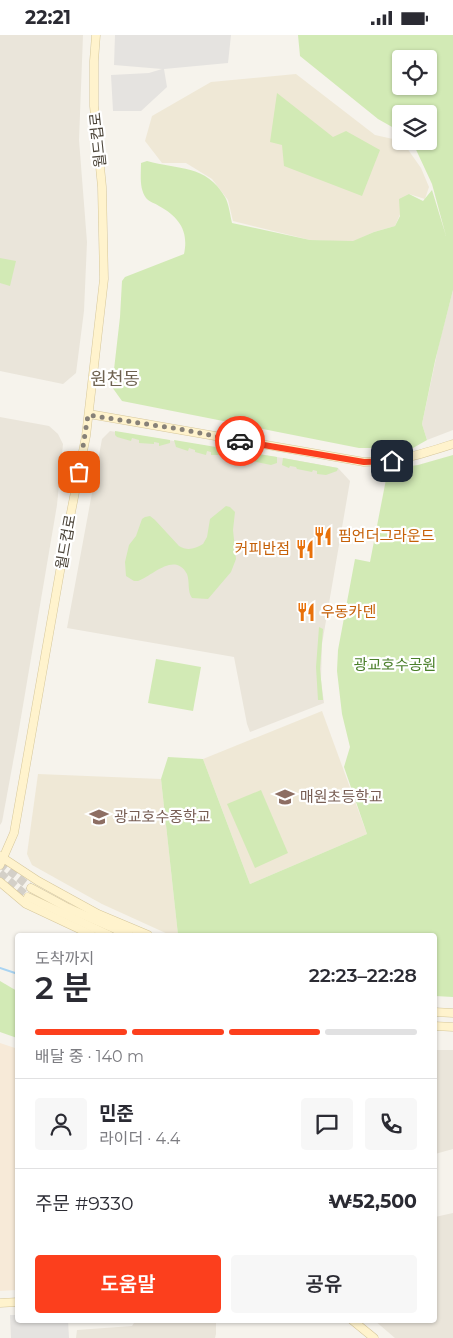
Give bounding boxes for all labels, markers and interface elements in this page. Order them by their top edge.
text: 22:21 [25,6,71,29]
map controls [392,50,437,150]
button: locate [392,50,437,95]
button: layers [392,105,437,150]
street label: 월드컵로 [85,112,110,168]
district label: 원천동 [90,368,140,390]
courier [215,416,265,466]
icon: car [226,427,254,455]
pin [371,440,413,482]
icon: home [378,447,406,475]
pin [58,451,100,493]
icon: bag [65,458,93,486]
street label: 월드컵로 [51,513,80,571]
restaurant icon: 핌언더그라운드 [312,525,334,547]
place label: 핌언더그라운드 [338,526,435,545]
restaurant icon: 커피반점 [294,538,316,560]
place label: 커피반점 [235,539,290,558]
restaurant icon: 우동카덴 [295,601,317,623]
place label: 우동카덴 [321,602,376,621]
park label: 광교호수공원 [354,655,436,674]
school or university icon: 매원초등학교 [274,786,296,808]
place label: 매원초등학교 [300,787,383,806]
school or university icon: 광교호수중학교 [88,806,110,828]
place label: 광교호수중학교 [114,807,211,826]
text: 도착까지 [35,949,94,968]
text: 22:23–22:28 [309,964,417,987]
text: 2 분 [35,968,92,1007]
text: 배달 중 · 140 m [35,1047,144,1066]
button: person [35,1098,87,1150]
button: chat [301,1098,353,1150]
button: phone [365,1098,417,1150]
text: 민준 [99,1102,134,1125]
text: 라이더 · 4.4 [99,1129,180,1148]
text: ₩52,500 [329,1190,417,1213]
text: 주문 #9330 [35,1192,133,1215]
button: 도움말 [35,1255,221,1313]
button: 공유 [231,1255,417,1313]

